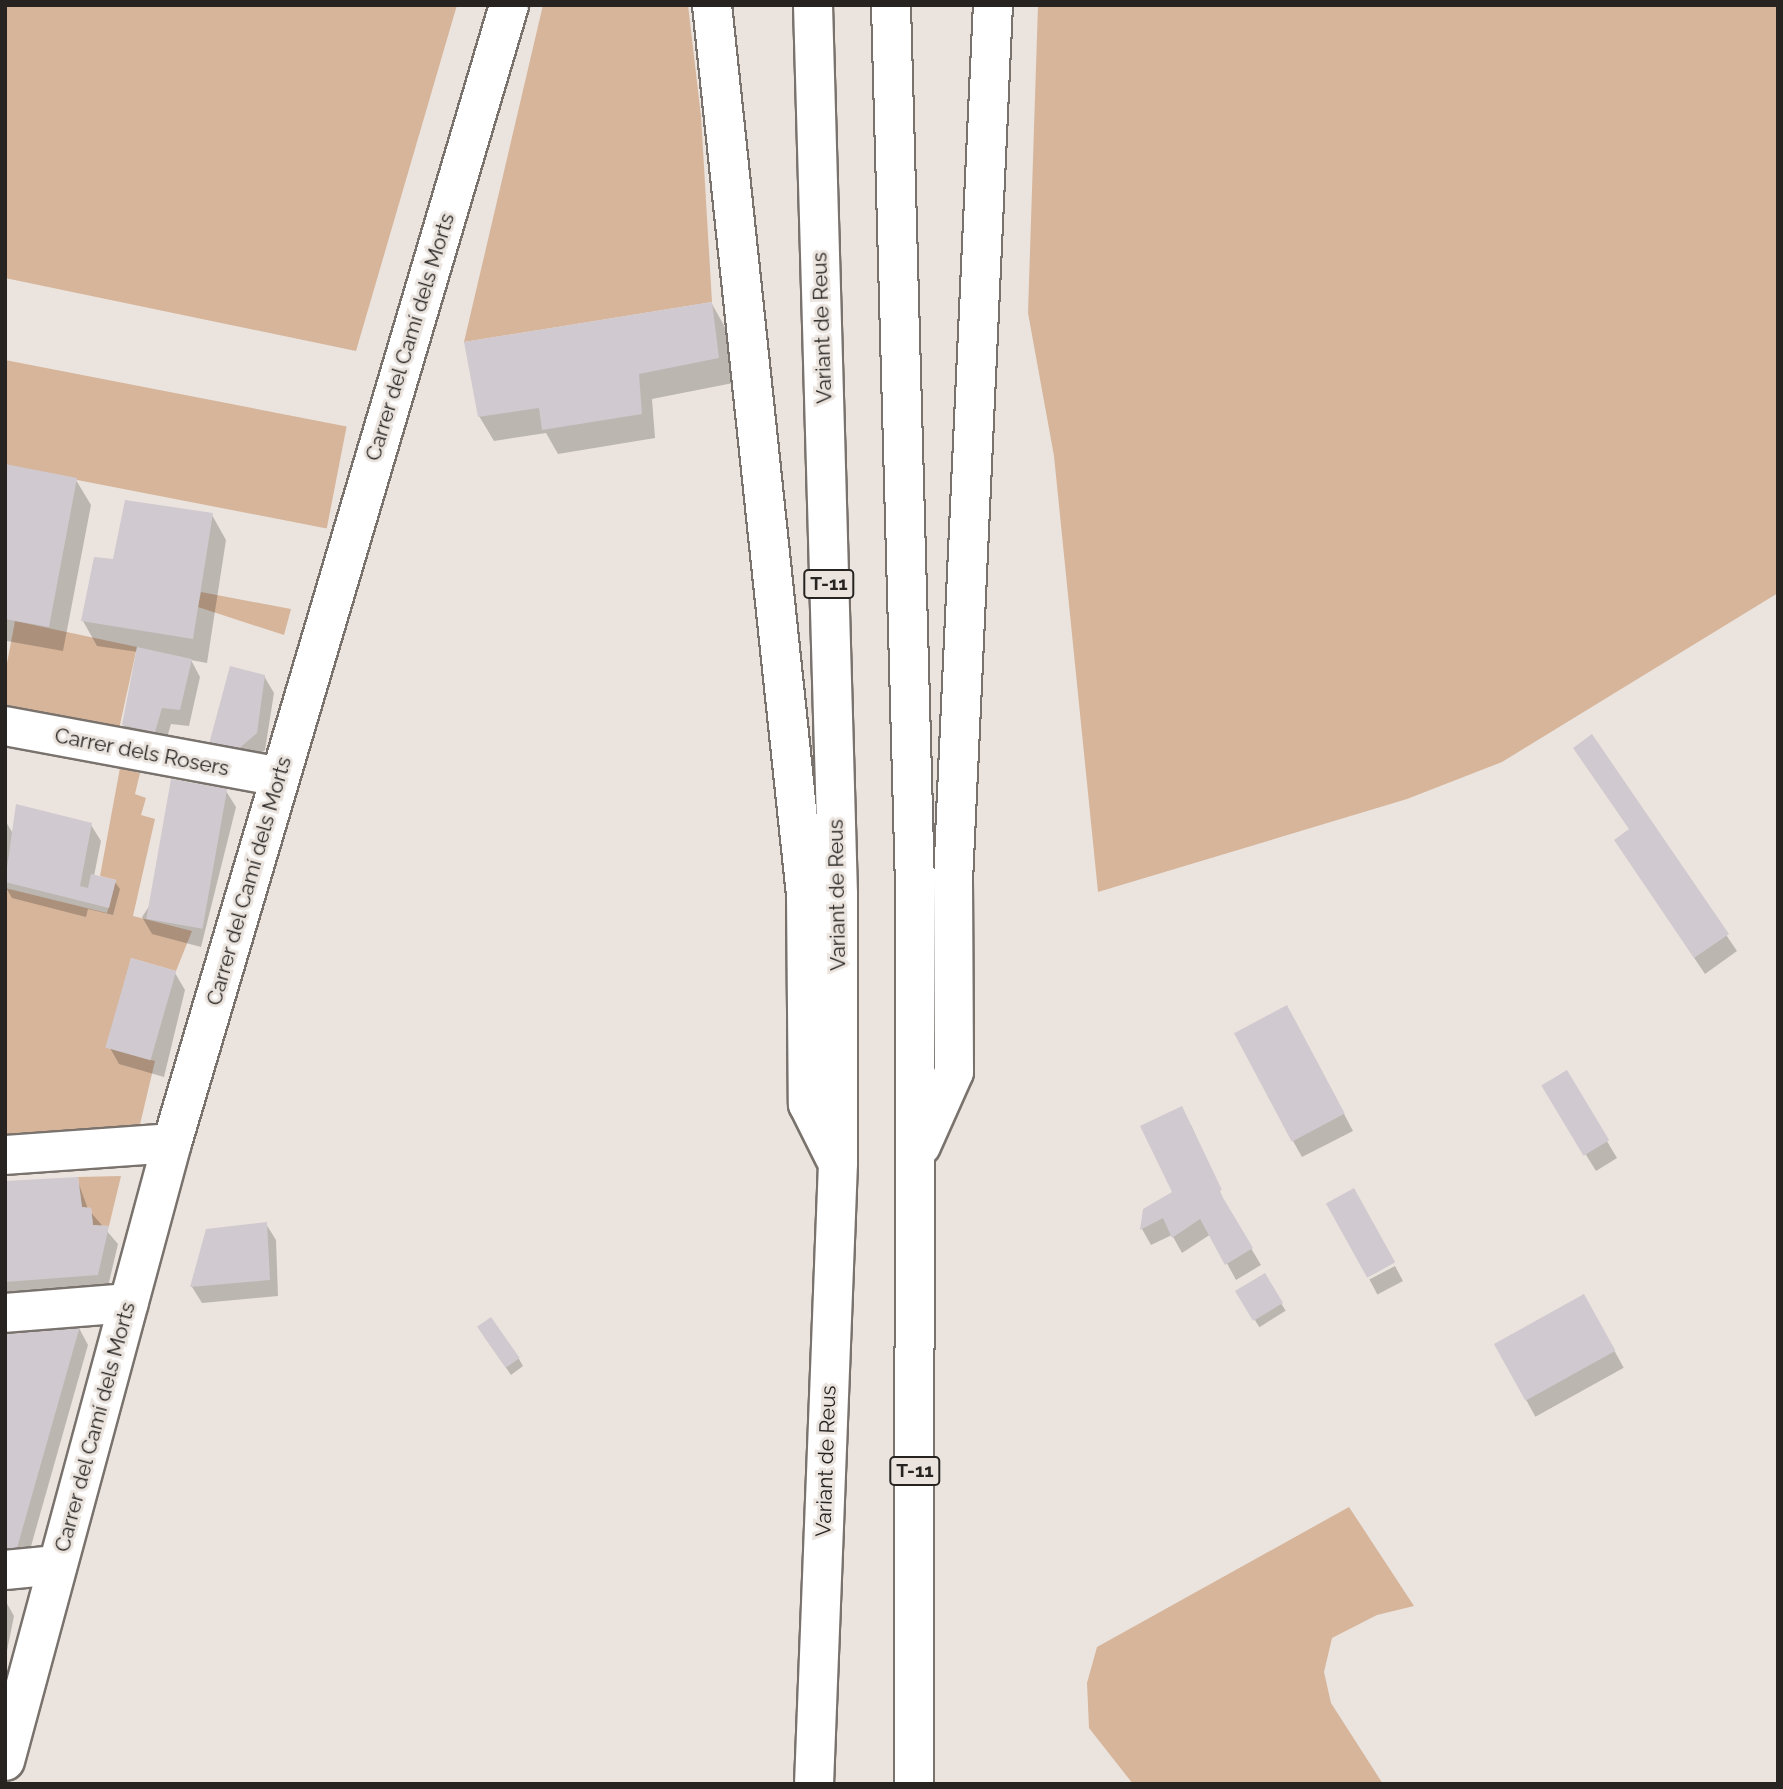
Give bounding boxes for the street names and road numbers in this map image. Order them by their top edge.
street label: Carrer del Camí dels Morts [360,210,460,464]
street label: Variant de Reus [807,252,837,404]
road number: T-11 [803,568,855,600]
street label: Carrer dels Rosers [52,723,232,781]
street label: Carrer del Camí dels Morts [201,753,297,1009]
street label: Variant de Reus [823,819,851,971]
street label: Carrer del Camí dels Morts [49,1299,141,1555]
street label: Variant de Reus [811,1385,841,1537]
road number: T-11 [889,1456,941,1486]

